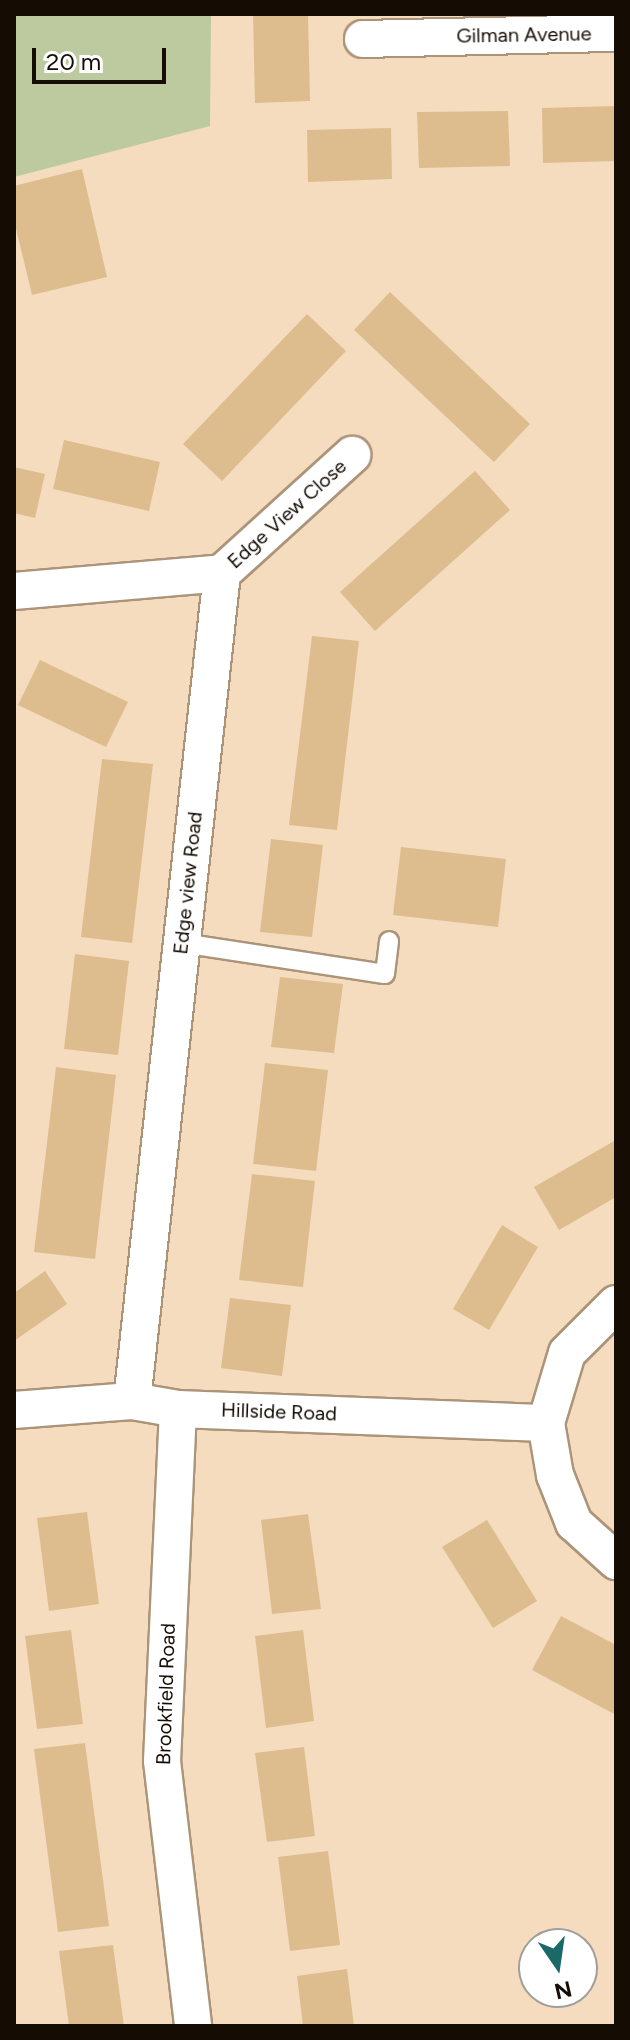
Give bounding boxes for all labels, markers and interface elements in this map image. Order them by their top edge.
street label: Gilman Avenue [456,22,592,48]
scale bar [36,32,170,82]
text: 20 m [46,47,101,76]
street label: Edge View Close [223,454,351,574]
street label: Edge view Road [169,810,207,956]
street label: Hillside Road [221,1398,337,1426]
street label: Brookfield Road [152,1623,180,1765]
north arrow [518,1928,598,2008]
text: N [552,1975,574,2005]

